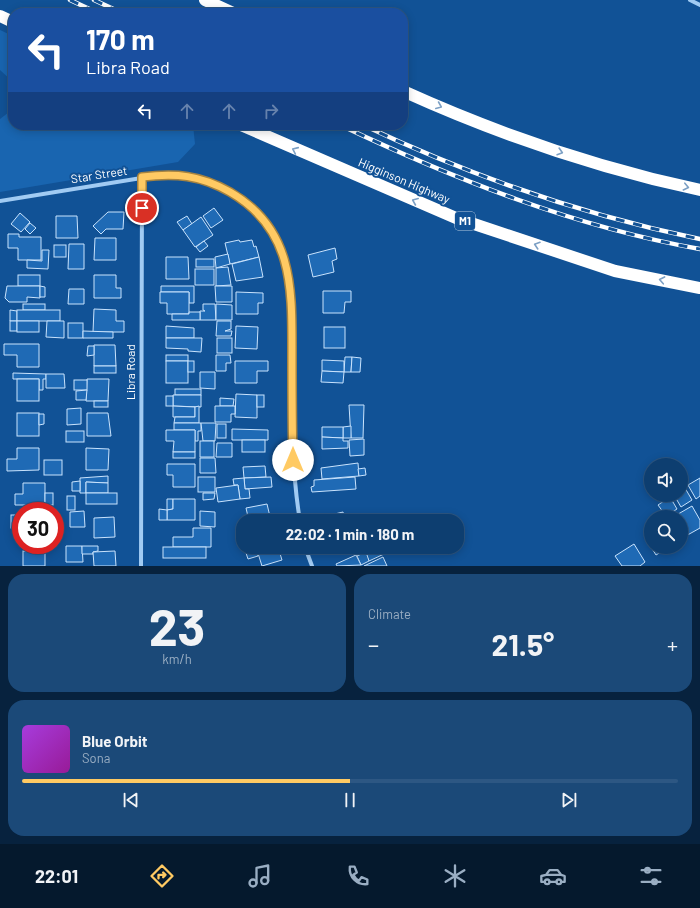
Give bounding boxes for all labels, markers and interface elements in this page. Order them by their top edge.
text: 170 m [86,22,155,56]
icon: left [20,24,72,76]
text: Libra Road [86,56,170,78]
icon: left [134,100,156,122]
icon: ahead [176,100,198,122]
icon: ahead [218,100,240,122]
icon: right [260,100,282,122]
one-way arrow [434,101,442,109]
one-way arrow [292,146,299,154]
one-way arrow [557,147,564,156]
street label: Higginson Highway [356,154,453,206]
street label: Star Street [70,163,128,185]
one-way arrow [682,183,689,191]
pin [125,191,159,225]
icon: arrive [131,197,153,219]
one-way arrow [411,198,419,206]
road number: M1 [455,212,475,230]
one-way arrow [533,241,540,250]
one-way arrow [659,276,665,285]
street label: Libra Road [123,344,137,400]
position arrow [272,439,314,481]
map controls [644,458,688,554]
button: sound [644,458,688,502]
speed limit sign: 30 [12,502,64,554]
button: search [644,510,688,554]
text: 22:02 · 1 min · 180 m [286,525,414,543]
text: 23 [149,594,205,656]
text: Climate [368,606,411,622]
text: 21.5° [492,626,554,662]
text: − [368,631,379,657]
text: + [667,631,678,657]
text: km/h [162,651,192,667]
text: Blue Orbit [82,732,147,750]
text: Sona [82,750,110,766]
icon: previous [120,789,142,811]
icon: pause [339,789,361,811]
icon: next [558,789,580,811]
icon: directions [148,862,176,890]
icon: music [246,862,274,890]
icon: phone [344,862,372,890]
icon: climate [441,862,469,890]
icon: car [539,862,567,890]
icon: filters [637,862,665,890]
text: 22:01 [35,865,78,887]

